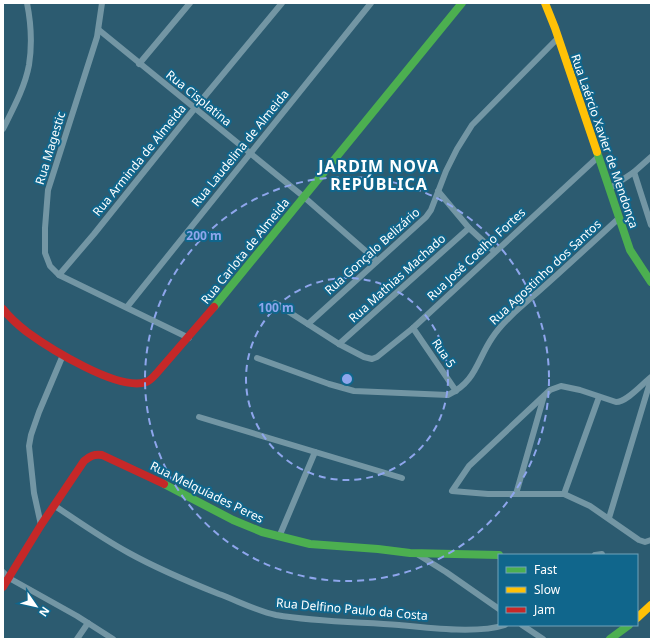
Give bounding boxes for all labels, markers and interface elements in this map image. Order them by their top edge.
street label: Rua Laércio Xavier de Mendonça [567,52,643,230]
street label: Rua Cisplatina [163,66,235,130]
street label: Rua Laudelina de Almeida [187,86,293,210]
street label: Rua Arminda de Almeida [88,100,190,220]
street label: Rua Magestic [31,109,69,187]
district label: JARDIM NOVA REPÚBLICA [316,155,440,195]
street label: Rua Carlota de Almeida [197,194,293,308]
street label: Rua Gonçalo Belizário [321,204,423,298]
street label: Rua José Coelho Fortes [423,204,529,304]
street label: Rua Agostinho dos Santos [485,215,605,328]
text: 200 m [186,227,222,244]
street label: Rua Mathias Machado [345,230,449,326]
text: 100 m [258,299,294,316]
street label: Rua 5 [428,335,460,371]
centre of rings [340,372,354,386]
street label: Rua Melquíades Peres [147,457,267,527]
legend [498,554,638,626]
text: Fast [534,561,558,578]
text: Slow [534,581,561,598]
north arrow [16,586,56,626]
street label: Rua Delfino Paulo da Costa [275,594,429,624]
text: Jam [533,601,555,618]
text: N [36,604,53,620]

